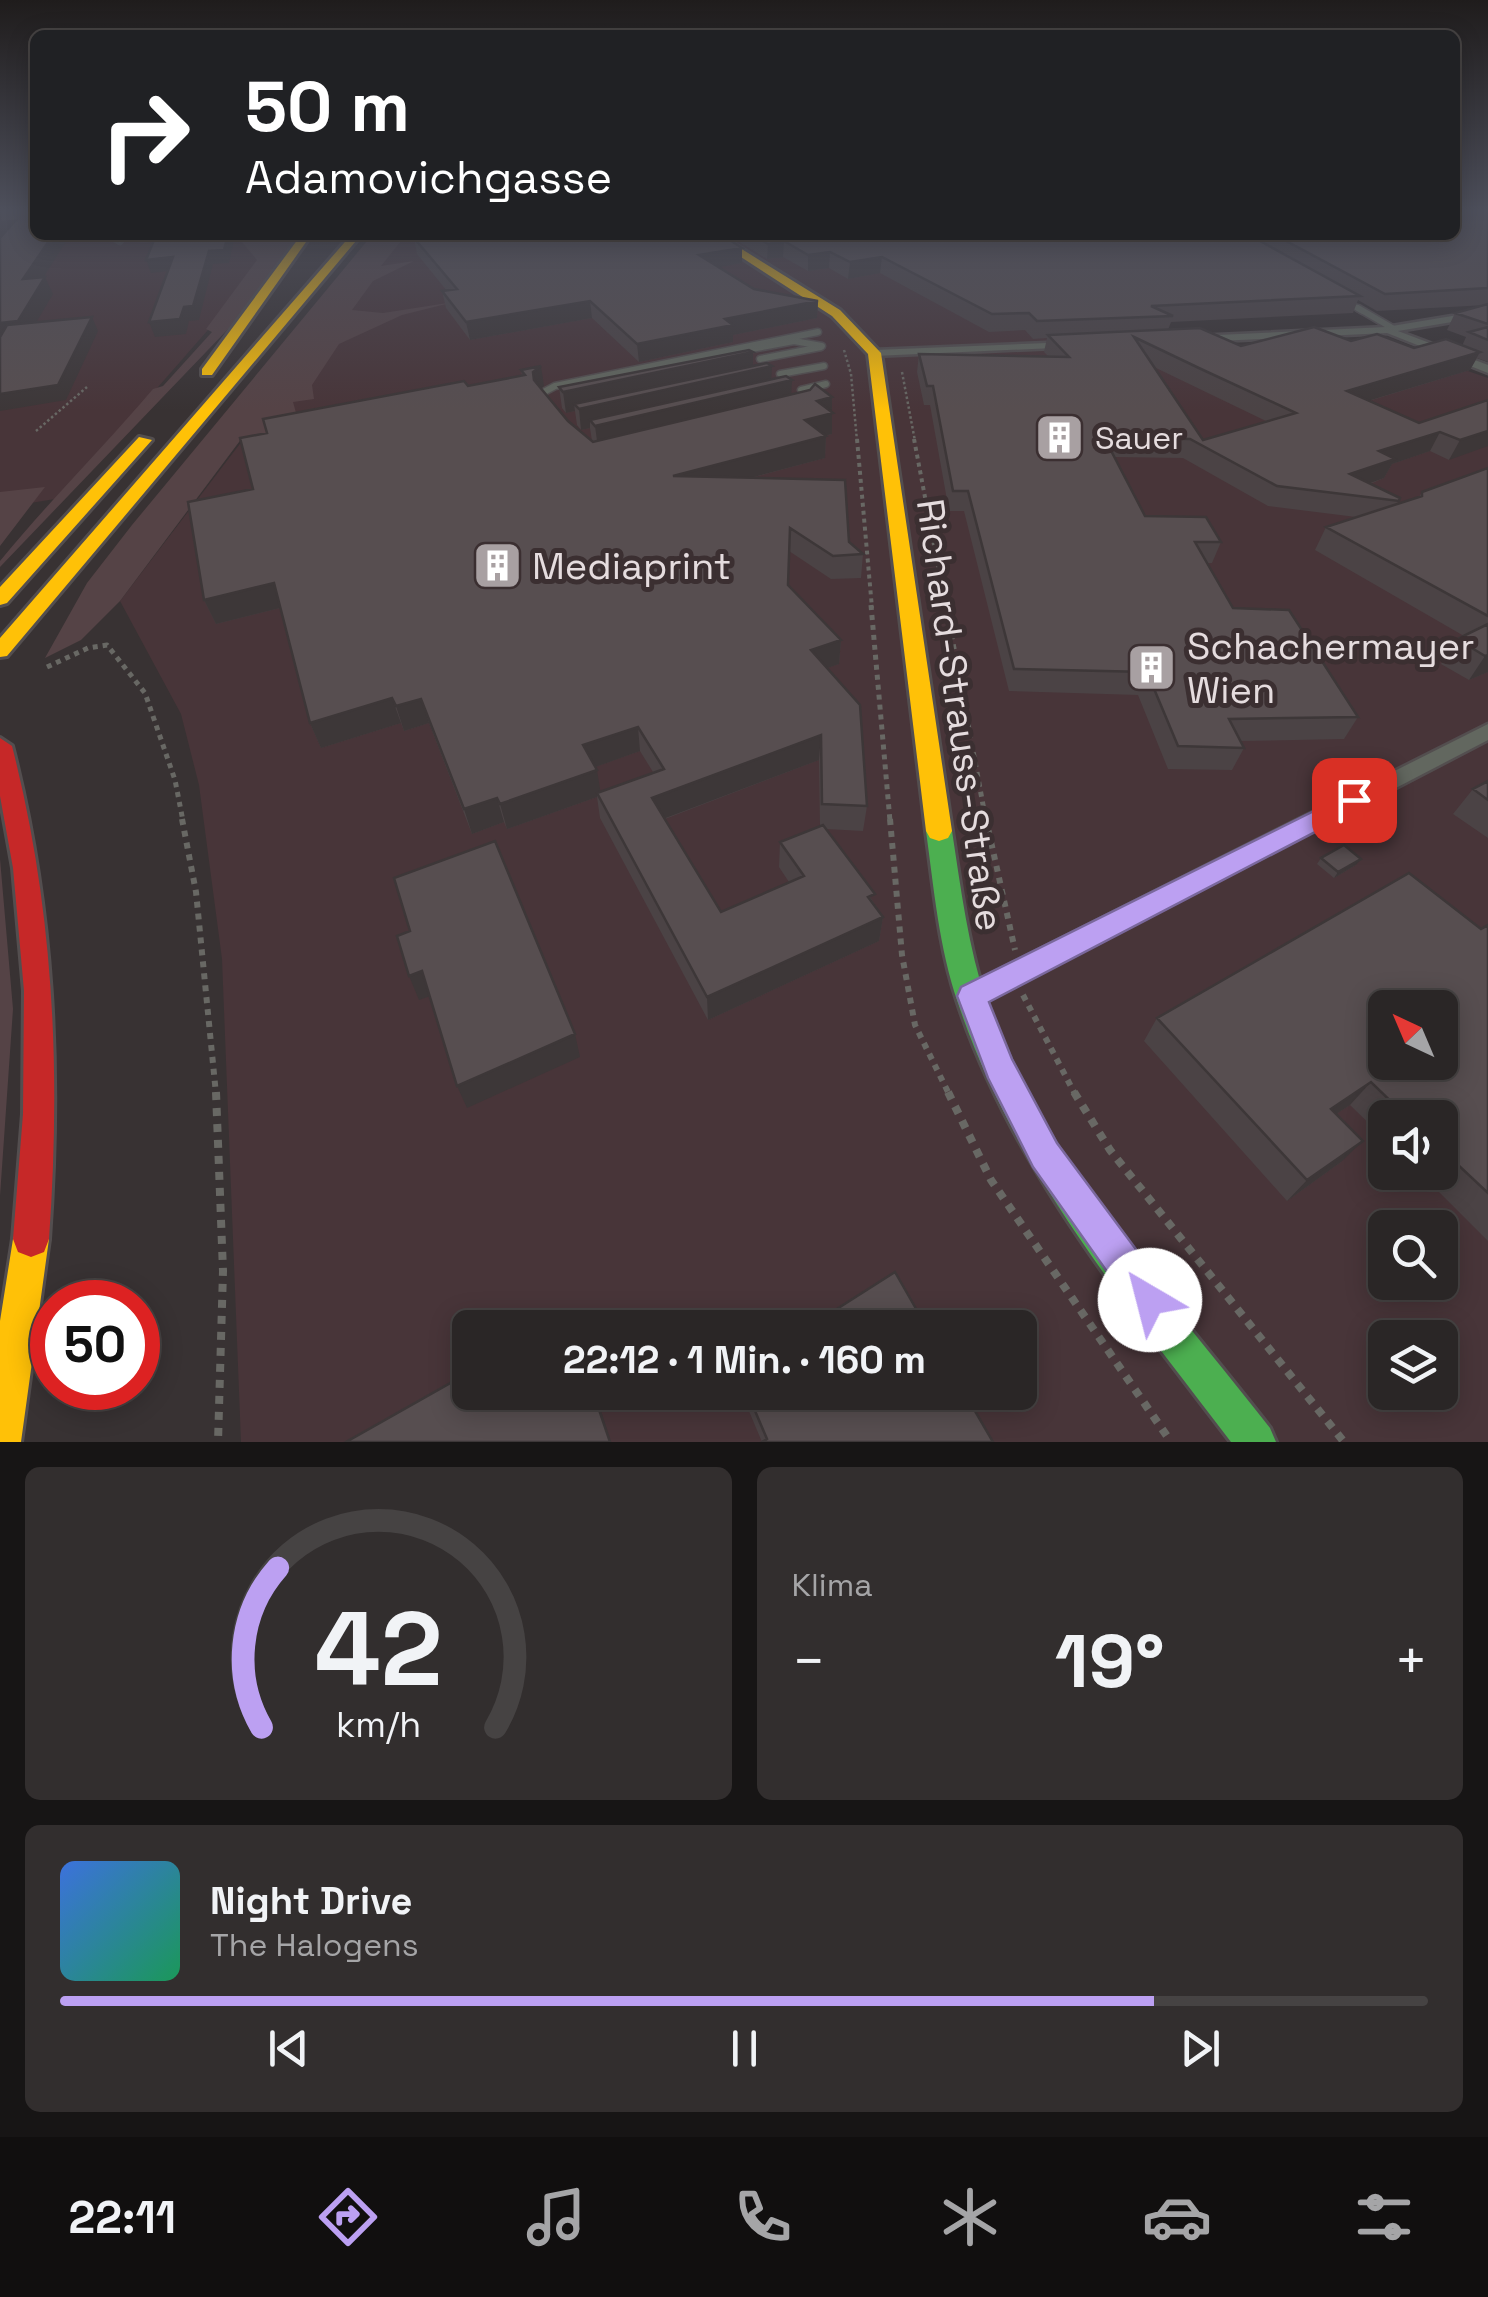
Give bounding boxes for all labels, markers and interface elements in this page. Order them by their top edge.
text: 50 m [245,62,410,151]
icon: right [80,70,210,200]
text: Adamovichgasse [245,149,612,206]
building icon: Sauer [1034,412,1086,464]
place label: Sauer [1095,418,1183,458]
street label: Richard-Strauss-Straße [906,496,1014,934]
building icon: Mediaprint [471,540,523,592]
place label: Mediaprint [532,542,731,590]
place label: Schachermayer Wien [1187,622,1475,714]
building icon: Schachermayer Wien [1126,642,1178,694]
pin [1312,758,1397,843]
icon: arrive [1327,773,1382,828]
north arrow [1368,990,1458,1080]
map controls [1368,990,1458,1410]
button: sound [1368,1100,1458,1190]
button: search [1368,1210,1458,1300]
position arrow [1098,1248,1202,1352]
speed limit sign: 50 [30,1280,160,1410]
button: layers [1368,1320,1458,1410]
text: 22:12 · 1 Min. · 160 m [563,1336,926,1384]
text: Klima [792,1565,873,1605]
text: 42 [314,1583,442,1715]
text: 19° [1055,1613,1165,1709]
text: − [792,1626,826,1696]
text: + [1394,1626,1428,1696]
text: km/h [336,1702,421,1747]
text: Night Drive [210,1877,412,1925]
text: The Halogens [210,1925,419,1965]
icon: previous [261,2021,316,2076]
icon: pause [717,2021,772,2076]
icon: next [1173,2021,1228,2076]
icon: directions [313,2182,383,2252]
icon: music [521,2182,591,2252]
icon: phone [728,2182,798,2252]
icon: climate [935,2182,1005,2252]
icon: car [1142,2182,1212,2252]
icon: filters [1349,2182,1419,2252]
text: 22:11 [69,2189,176,2246]

